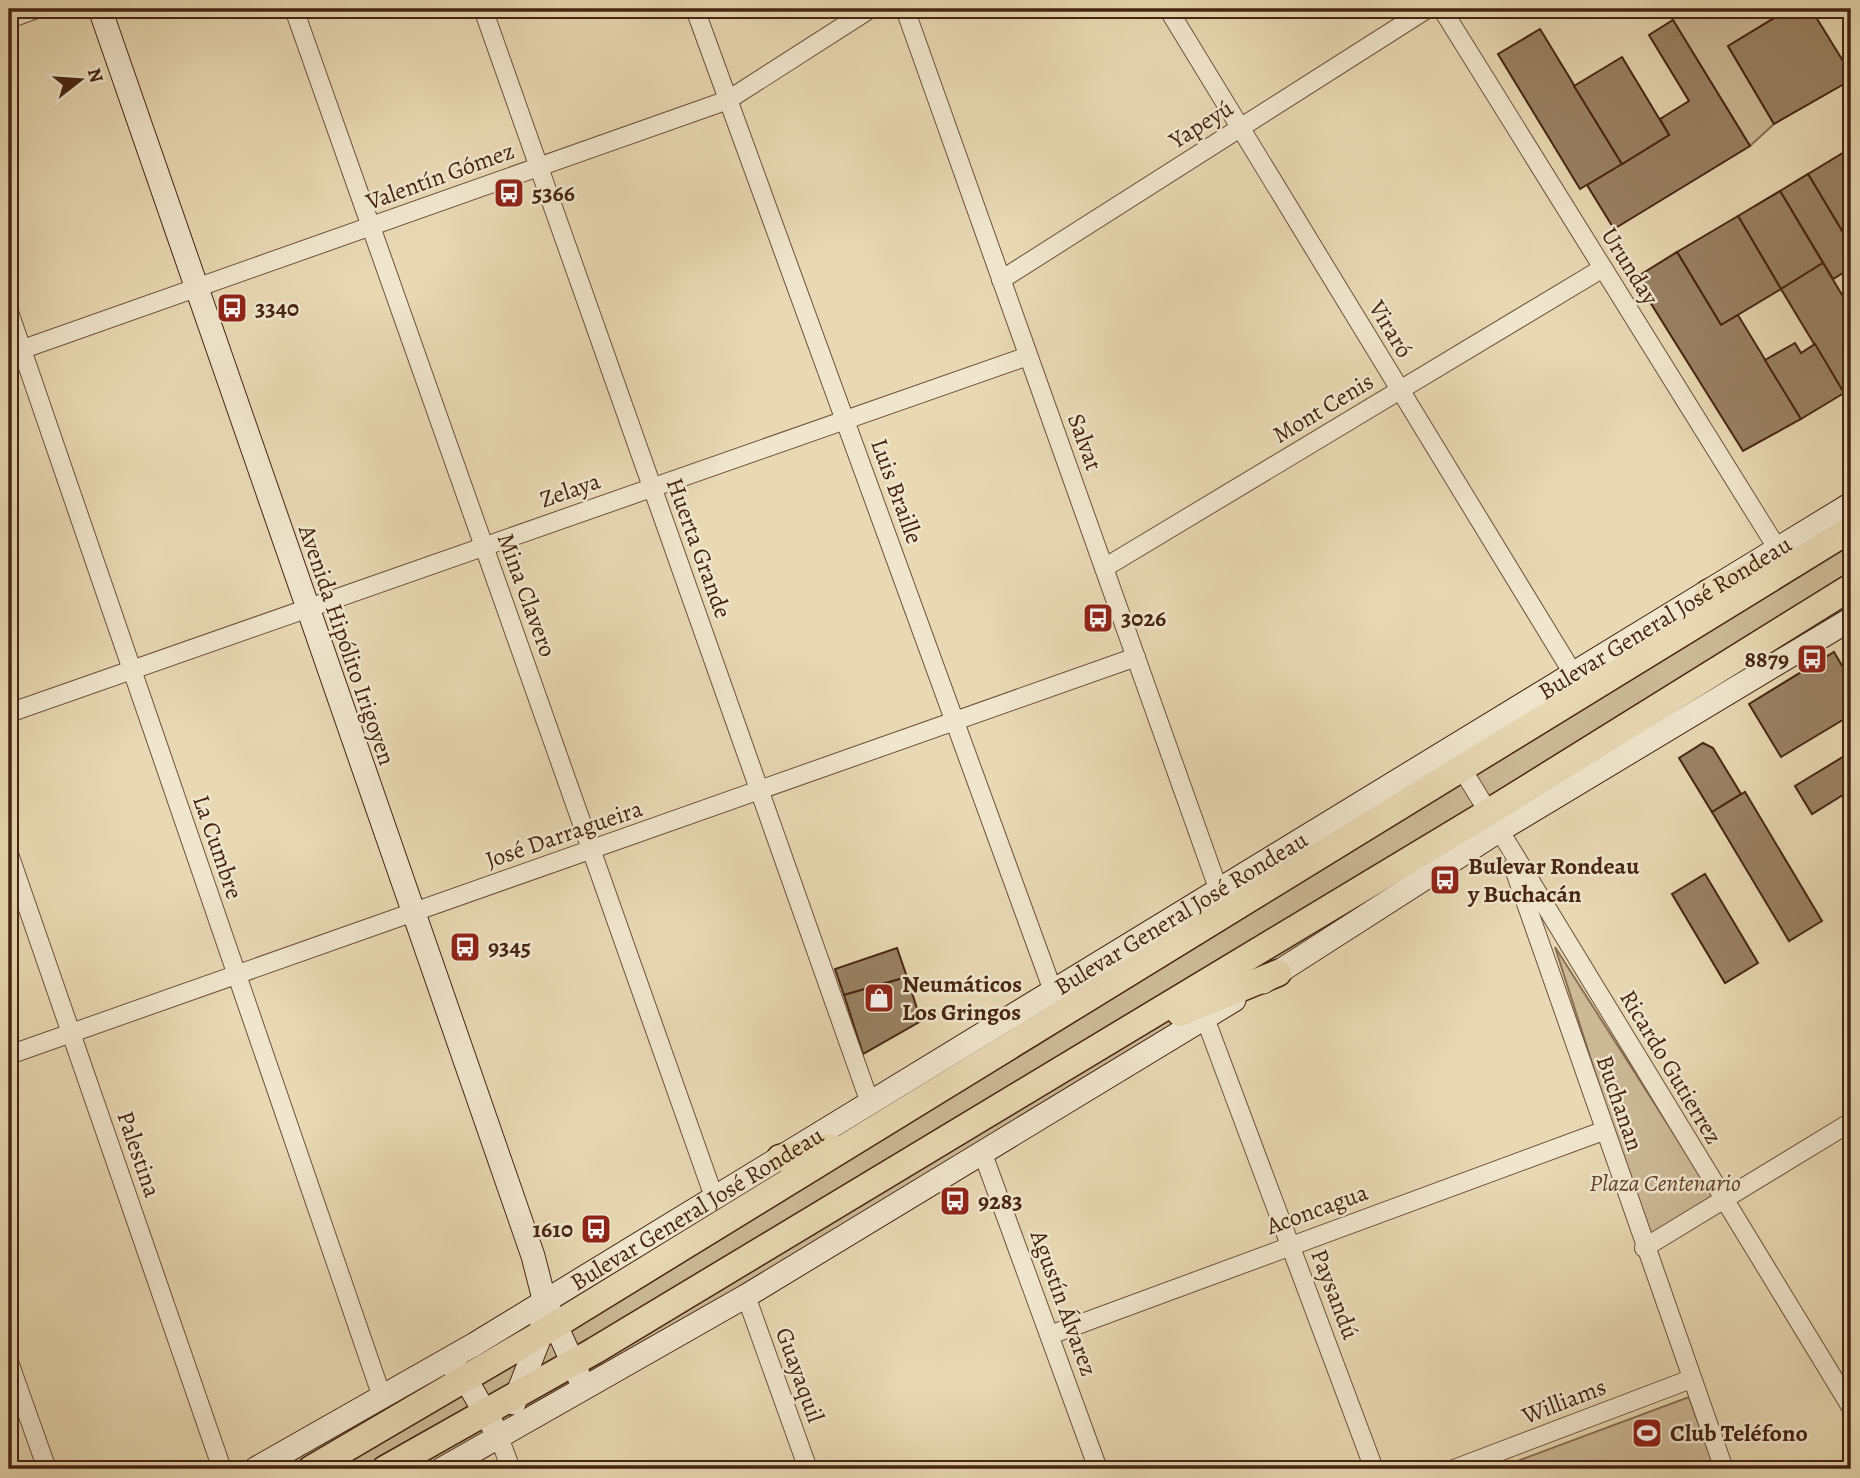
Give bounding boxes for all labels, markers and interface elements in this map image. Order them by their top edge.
north arrow [46,46,116,116]
text: N [81,65,110,86]
street label: Yapeyú [1162,92,1239,157]
street label: Valentín Gómez [361,134,519,218]
bus stop icon: 5366 [492,176,526,210]
place label: 5366 [532,177,575,209]
street label: Urunday [1594,221,1666,311]
bus stop icon: 3340 [215,291,249,325]
place label: 3340 [255,292,299,324]
street label: Viraró [1361,294,1421,364]
street label: Mont Cenis [1267,365,1379,451]
street label: Salvat [1060,409,1110,475]
street label: Luis Braille [863,434,931,548]
street label: Zelaya [535,465,605,515]
street label: Huerta Grande [659,473,739,623]
street label: Avenida Hipólito Irigoyen [291,520,403,769]
street label: Bulevar General José Rondeau [1532,528,1797,707]
street label: Mina Clavero [490,529,564,661]
bus stop icon: 3026 [1081,601,1115,635]
place label: 3026 [1121,602,1166,634]
bus stop icon: 8879 [1795,642,1829,676]
place label: 8879 [1745,643,1789,675]
street label: La Cumbre [185,791,251,903]
street label: José Darragueira [481,792,648,876]
street label: Bulevar General José Rondeau [1048,824,1314,1003]
place label: Bulevar Rondeau y Buchacán [1467,850,1640,910]
bus stop icon: Bulevar Rondeau y Buchacán [1428,863,1462,897]
bus stop icon: 9345 [448,930,482,964]
place label: 9345 [488,931,531,963]
place label: Neumáticos Los Gringos [902,968,1022,1028]
shop icon: Neumáticos Los Gringos [862,981,896,1015]
street label: Ricardo Gutierrez [1612,984,1730,1150]
street label: Buchanan [1589,1051,1651,1155]
street label: Palestina [109,1107,169,1202]
street label: Bulevar General José Rondeau [564,1119,830,1298]
park label: Plaza Centenario [1589,1167,1741,1199]
street label: Aconcagua [1261,1176,1373,1242]
bus stop icon: 9283 [938,1184,972,1218]
place label: 9283 [978,1185,1023,1217]
bus stop icon: 1610 [579,1212,613,1246]
place label: 1610 [533,1213,573,1245]
street label: Agustín Álvarez [1022,1225,1105,1380]
street label: Paysandú [1303,1244,1367,1344]
street label: Guayaquil [768,1323,832,1427]
street label: Williams [1517,1370,1611,1432]
sports icon: Club Teléfono [1630,1416,1664,1450]
place label: Club Teléfono [1670,1417,1808,1449]

